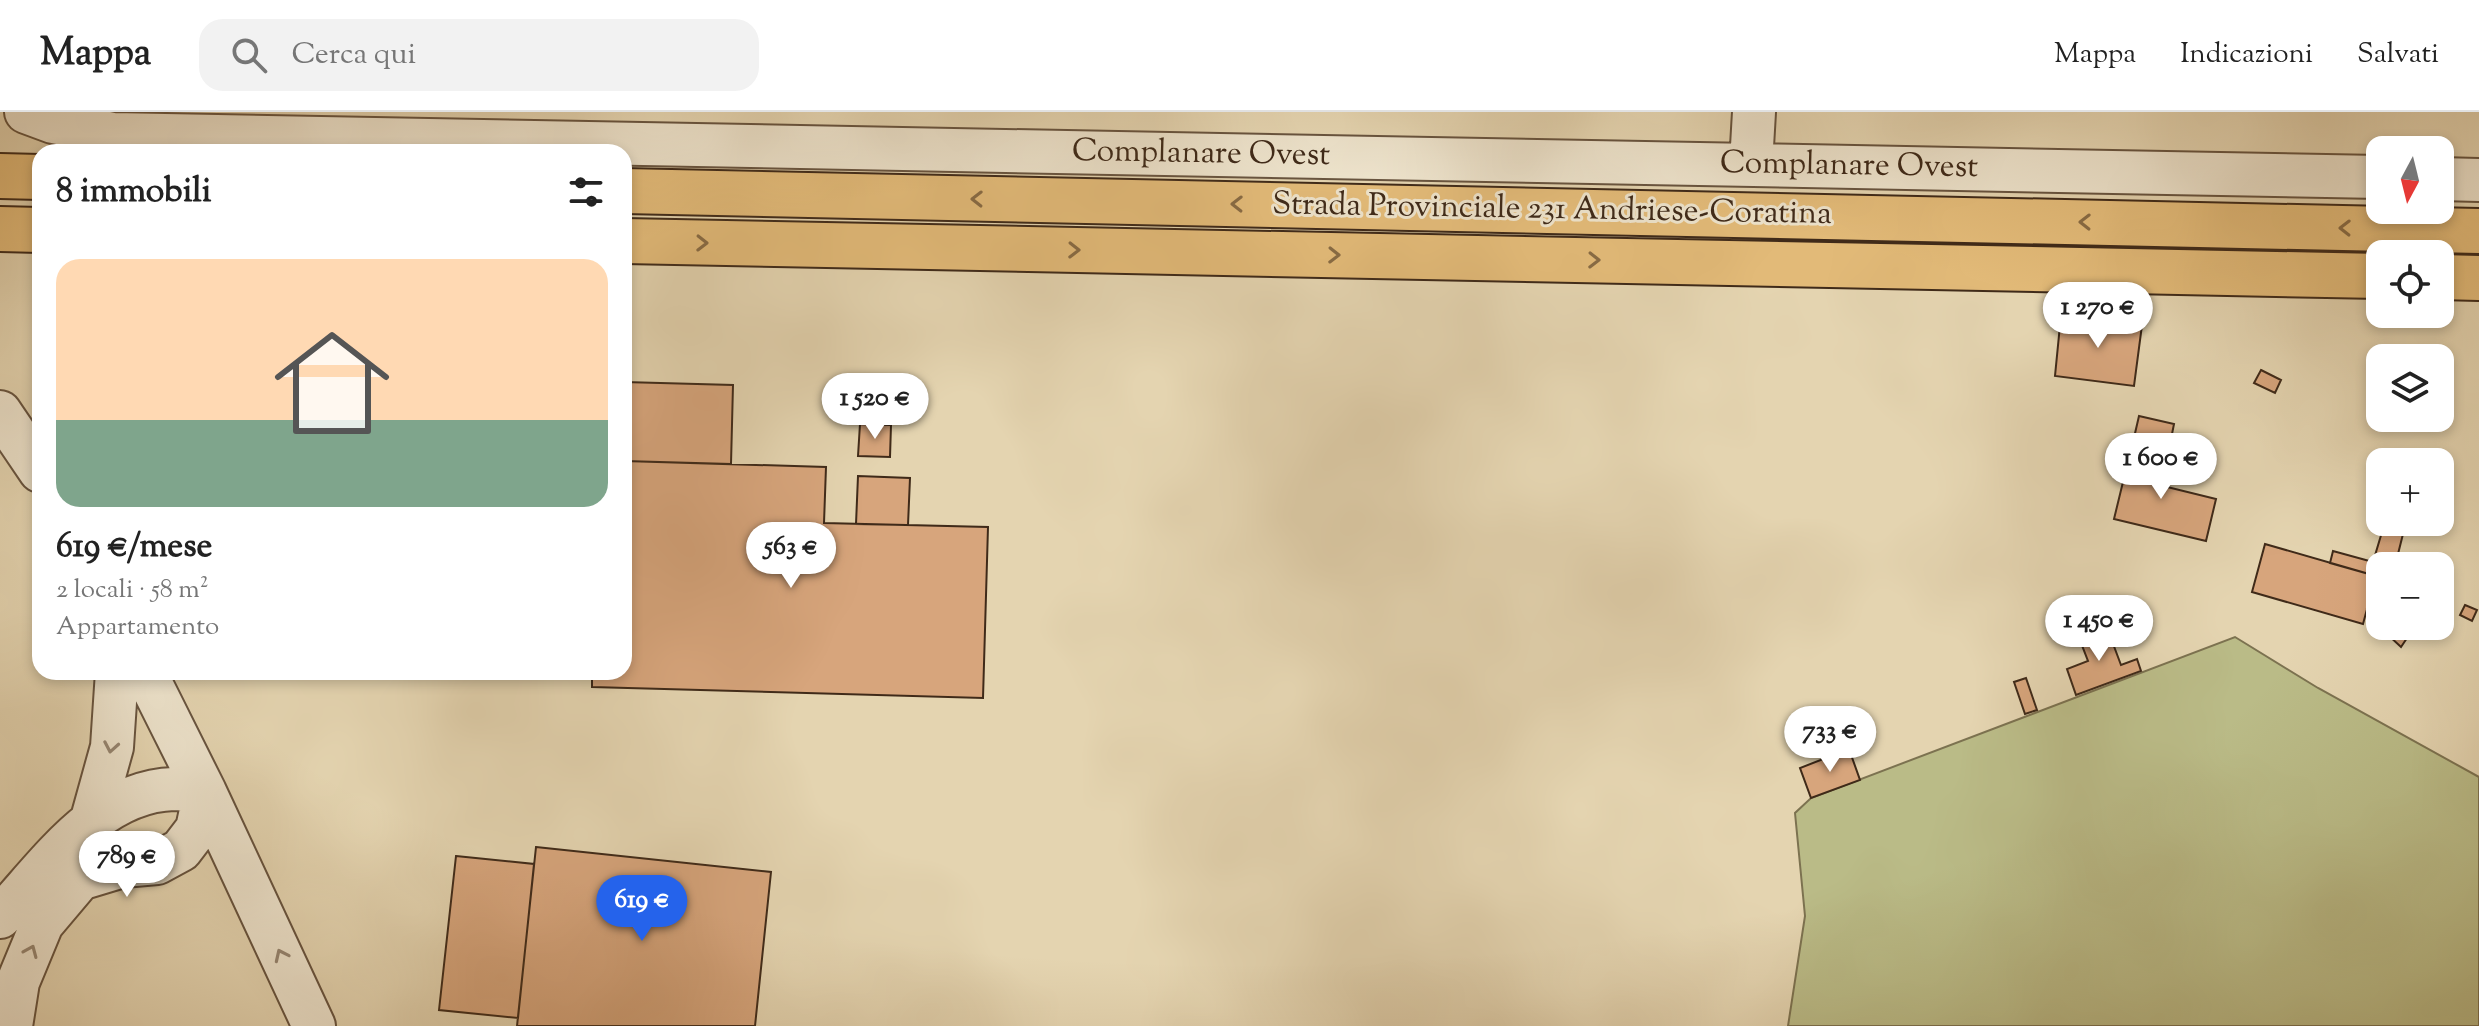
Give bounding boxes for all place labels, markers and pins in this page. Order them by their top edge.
pin: 1 270 € [2024,282,2172,350]
pin: 1 520 € [801,373,949,441]
pin: 1 600 € [2087,433,2235,501]
pin: 563 € [735,522,847,590]
pin: 1 450 € [2025,595,2173,663]
pin: 733 € [1774,706,1886,774]
pin: 789 € [71,831,183,899]
pin: 619 € [586,875,698,943]

